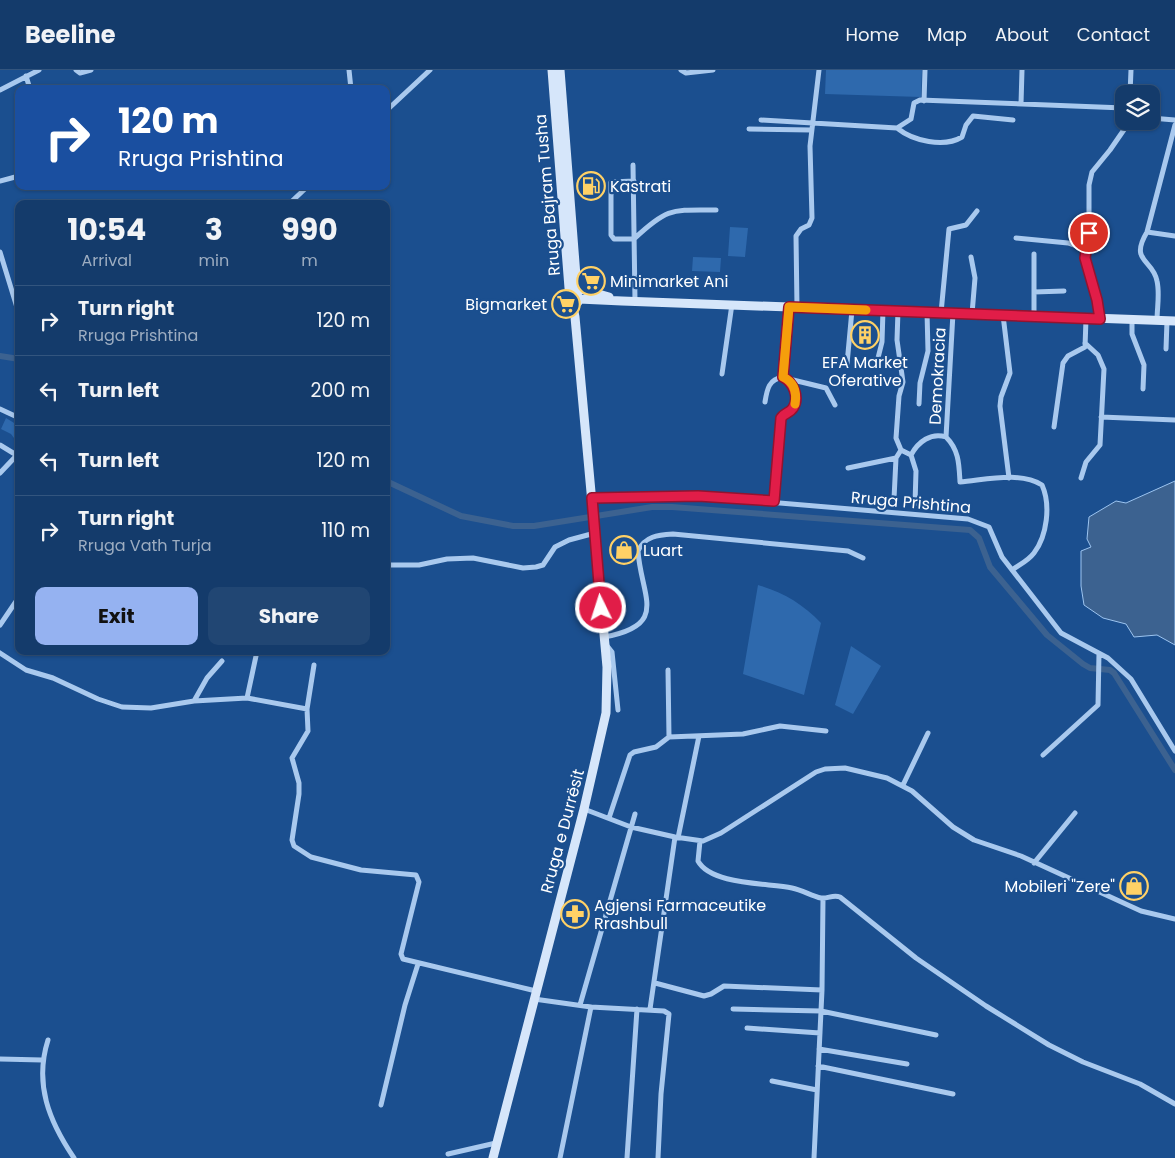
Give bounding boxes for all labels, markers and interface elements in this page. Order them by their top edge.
text: Beeline [25,18,116,51]
text: Home [845,22,899,47]
text: Map [927,22,967,47]
text: About [995,22,1049,47]
text: Contact [1077,22,1150,47]
map controls [1115,85,1160,130]
button: layers [1115,85,1160,130]
text: 120 m [118,96,218,145]
icon: right [35,105,100,170]
street label: Rruga Bajram Tusha [529,113,566,277]
text: Rruga Prishtina [118,143,284,174]
fuel station icon: Kastrati [576,171,606,201]
place label: Kastrati [610,175,671,198]
text: 10:54 [67,208,146,251]
text: 3 [205,208,223,251]
text: 990 [281,208,338,251]
pin [1068,212,1110,254]
icon: arrive [1075,219,1103,247]
text: Arrival [82,249,132,272]
text: min [199,249,229,272]
text: m [301,249,318,272]
supermarket icon: Minimarket Ani [576,266,606,296]
place label: Minimarket Ani [610,270,728,293]
supermarket icon: Bigmarket [551,289,581,319]
place label: Bigmarket [465,293,547,316]
text: Turn right [78,295,174,322]
icon: right [35,307,63,335]
text: 120 m [316,307,370,334]
building icon: EFA Market Oferative [850,320,880,350]
text: Rruga Prishtina [78,324,198,347]
street label: Demokracia [923,327,952,425]
place label: EFA Market Oferative [822,351,908,392]
icon: left [35,377,63,405]
text: Turn left [78,377,159,404]
text: 200 m [311,377,370,404]
icon: left [35,447,63,475]
text: Turn left [78,447,159,474]
text: 120 m [316,447,370,474]
street label: Rruga Prishtina [850,486,972,519]
text: Turn right [78,505,174,532]
icon: right [35,517,63,545]
text: 110 m [321,517,370,544]
text: Rruga Vath Turja [78,534,211,557]
shop icon: Luart [609,535,639,565]
place label: Luart [643,539,683,562]
position arrow [574,581,626,633]
button: Exit [35,587,198,645]
button: Share [208,587,370,645]
street label: Rruga e Durrësit [535,766,590,896]
shop icon: Mobileri "Zere" [1119,871,1149,901]
place label: Mobileri "Zere" [1004,875,1115,898]
place label: Agjensi Farmaceutike Rrashbull [594,894,766,935]
pharmacy icon: Agjensi Farmaceutike Rrashbull [560,899,590,929]

